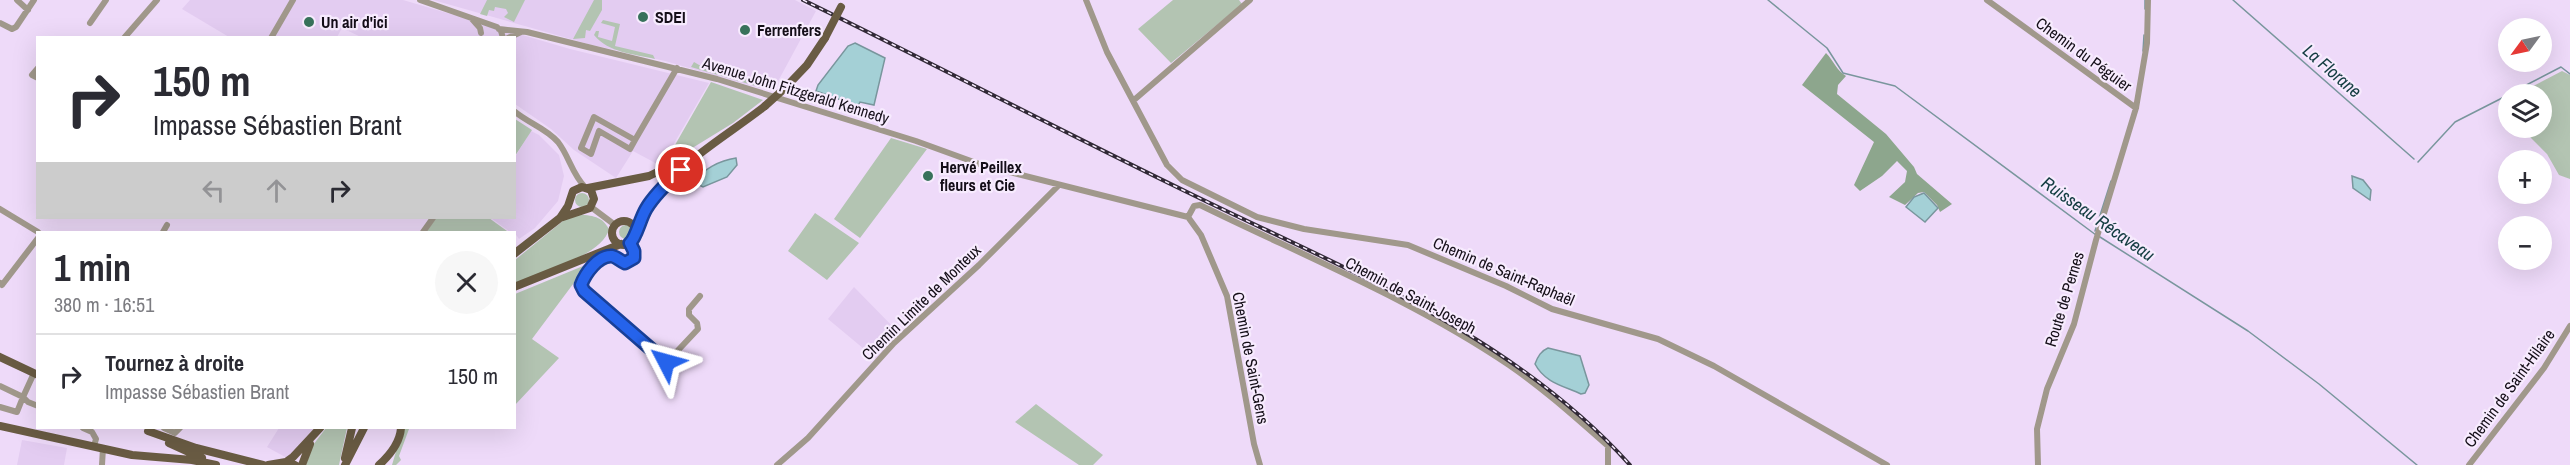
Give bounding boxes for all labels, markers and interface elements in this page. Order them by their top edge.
place label: SDEI [655,6,686,28]
marker: SDEI [636,10,650,24]
place label: Un air d'ici [321,11,388,33]
street label: Chemin du Péguier [2032,12,2137,97]
marker: Un air d'ici [302,15,316,29]
north arrow [2498,18,2552,72]
map controls [2498,18,2552,270]
place label: Ferrenfers [757,19,821,41]
marker: Ferrenfers [738,23,752,37]
water label: La Florane [2298,38,2367,103]
street label: Avenue John Fitzgerald Kennedy [699,51,892,129]
text: 150 m [153,53,251,109]
icon: right [54,60,132,138]
button: layers [2498,84,2552,138]
text: Impasse Sébastien Brant [153,107,402,143]
pin [655,144,706,195]
button: + [2498,150,2552,204]
icon: arrive [664,153,697,186]
place label: Hervé Peillex fleurs et Cie [940,156,1022,196]
marker: Hervé Peillex fleurs et Cie [921,169,935,183]
water label: Ruisseau Récaveau [2037,170,2160,267]
icon: left [197,174,230,207]
icon: ahead [260,174,293,207]
icon: right [323,174,356,207]
button: − [2498,216,2552,270]
street label: Chemin de Saint-Raphaël [1430,231,1578,311]
street label: Chemin Limite de Monteux [856,239,986,365]
text: 1 min [54,244,131,292]
street label: Route de Pernes [2039,249,2089,349]
button: close [435,251,498,314]
street label: Chemin de Saint-Joseph [1342,251,1480,339]
street label: Chemin de Saint-Gens [1227,290,1275,426]
text: 380 m · 16:51 [54,291,154,318]
street label: Chemin de Saint-Hilaire [2459,324,2559,452]
position arrow [634,330,698,394]
text: Tournez à droite [105,348,244,378]
icon: right [54,360,87,393]
text: 150 m [448,361,498,391]
text: Impasse Sébastien Brant [105,378,289,405]

